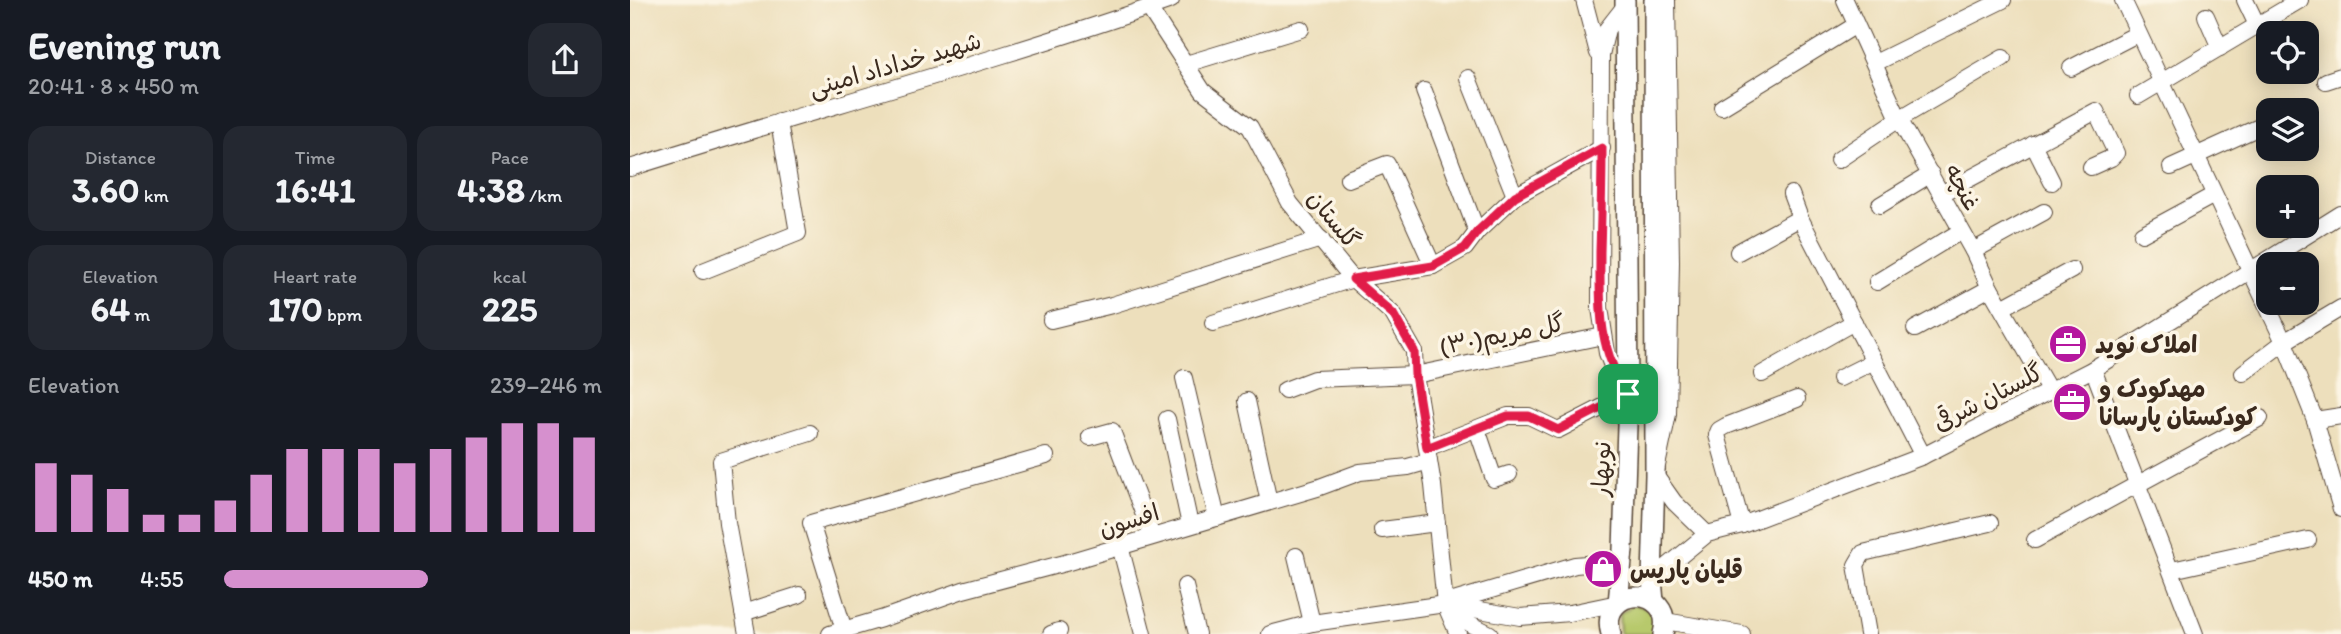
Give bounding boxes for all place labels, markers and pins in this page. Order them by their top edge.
office icon: املاک نوید [2047,323,2089,365]
place label: املاک نوید [2095,330,2197,360]
pin [1598,364,1658,424]
place label: مهدکودک و کودکستان پارسانا [2097,374,2257,432]
office icon: مهدکودک و کودکستان پارسانا [2051,381,2093,423]
shop icon: قلیان پاریس [1582,548,1624,590]
place label: قلیان پاریس [1630,555,1743,585]

